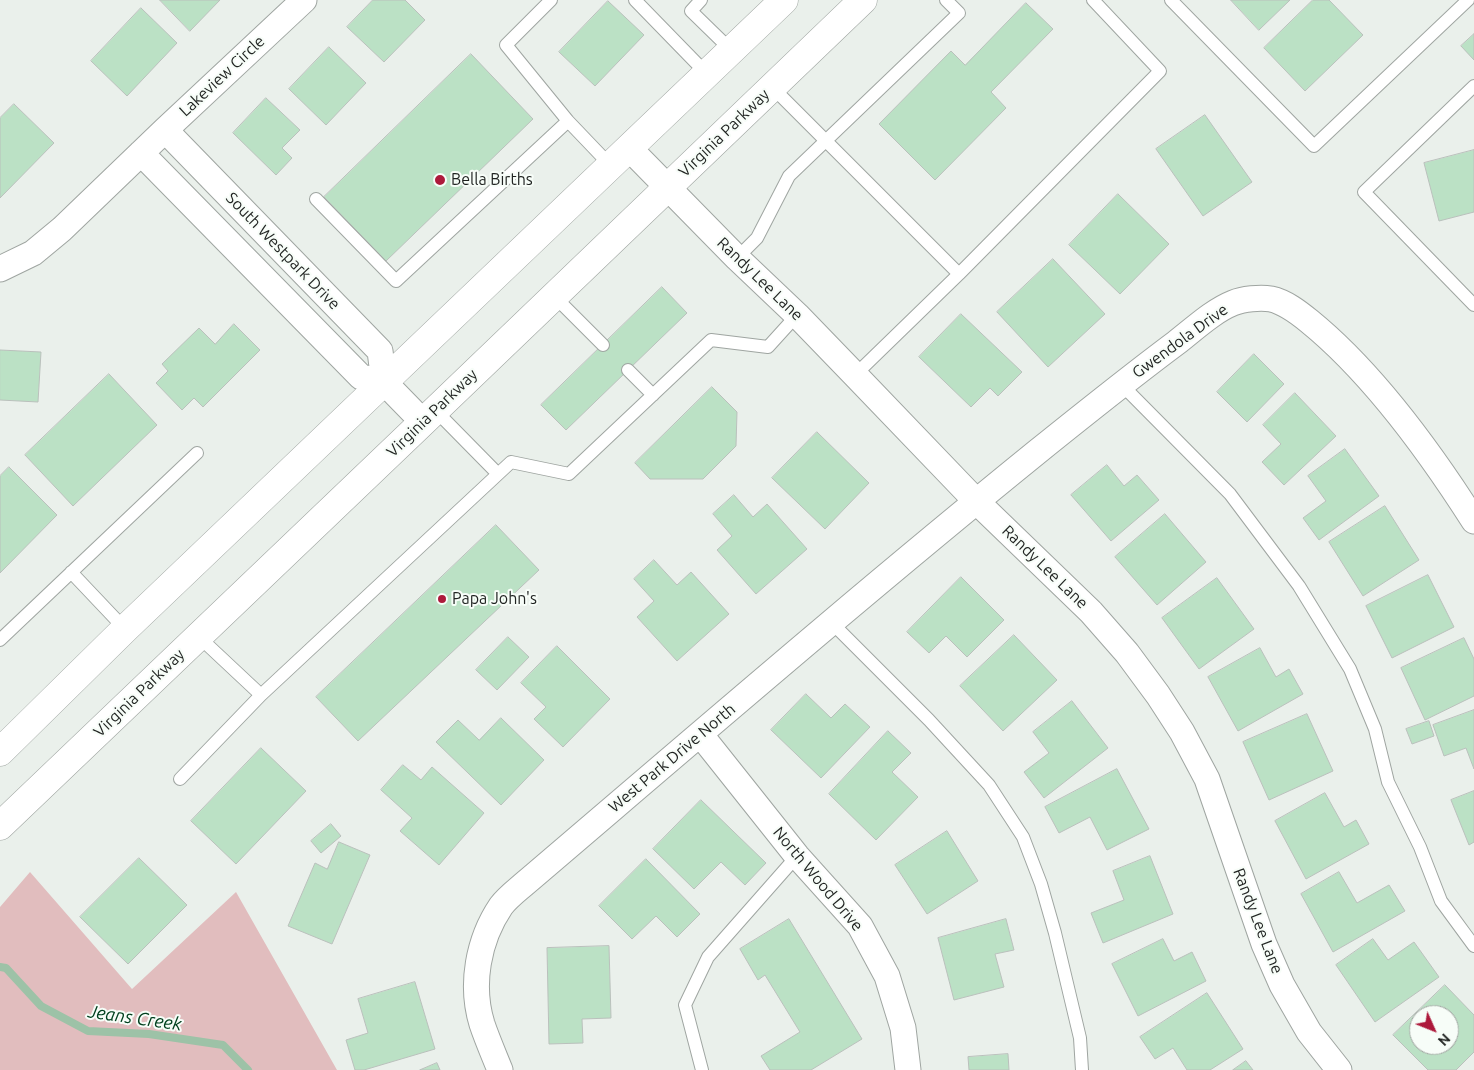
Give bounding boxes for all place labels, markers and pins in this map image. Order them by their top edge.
place label: Bella Births [451,170,533,190]
marker: Bella Births [433,173,447,187]
place label: Papa John's [452,589,537,609]
marker: Papa John's [436,593,448,605]

